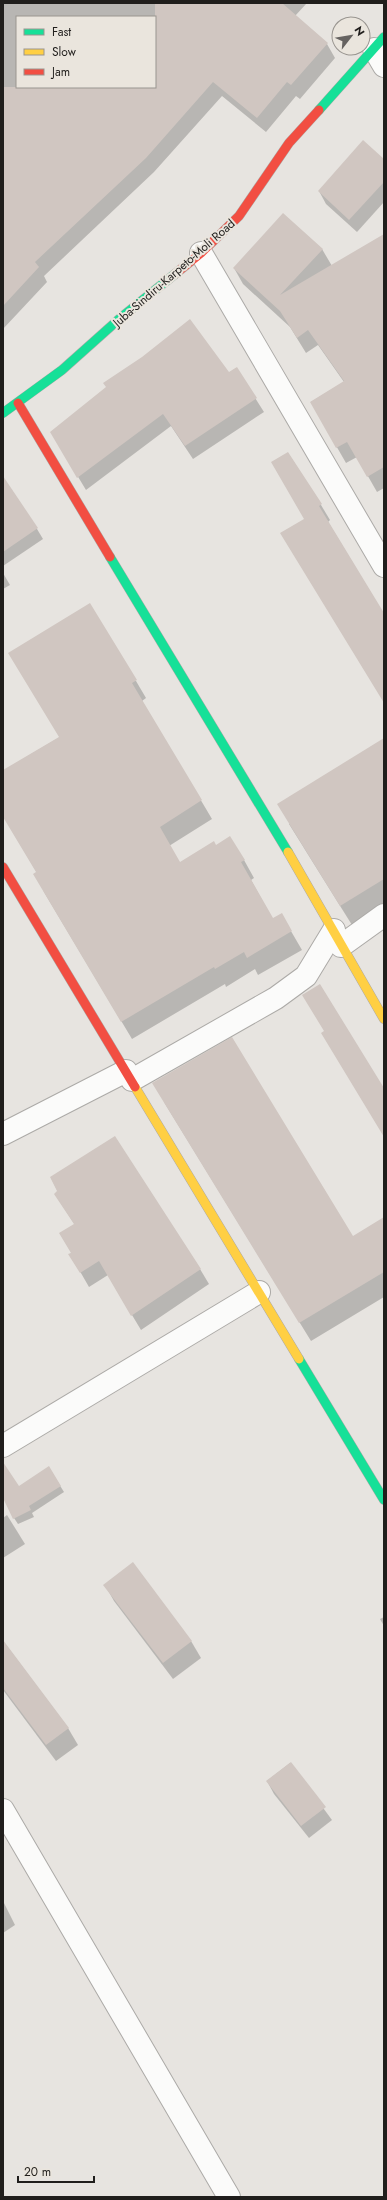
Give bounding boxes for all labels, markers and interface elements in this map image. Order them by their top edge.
legend [16,16,156,88]
north arrow [331,16,371,56]
text: Fast [52,23,71,41]
text: N [350,23,369,39]
text: Slow [52,43,77,61]
text: Jam [50,63,70,81]
street label: Juba-Sindiru-Karpeto-Moli Road [108,215,239,332]
scale bar [18,2158,94,2184]
text: 20 m [24,2163,51,2181]

